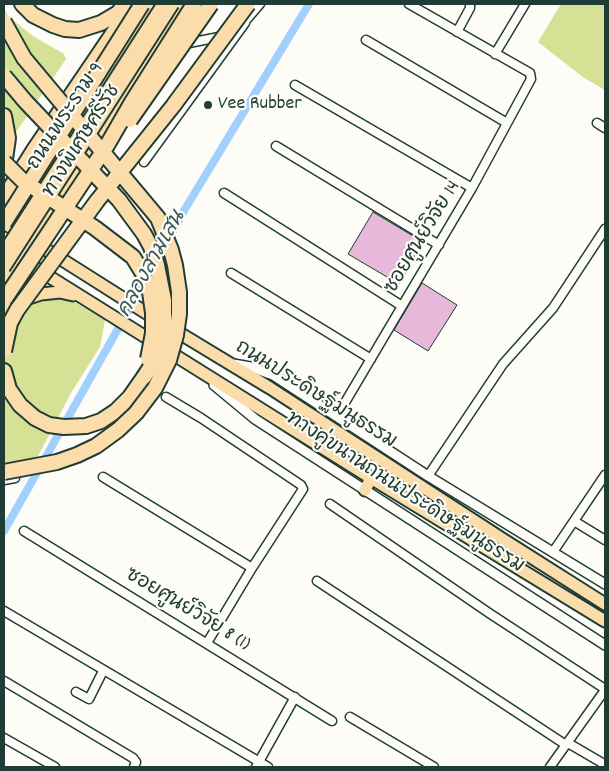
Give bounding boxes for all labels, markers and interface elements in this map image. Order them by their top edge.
street label: ถนนพระราม 9 [23,59,111,175]
street label: ทางพิเศษศรีรัช [39,81,127,203]
place label: Vee Rubber [218,93,302,117]
marker: Vee Rubber [202,99,214,111]
street label: ซอยศูนย์วิจัย 14 [381,177,467,299]
water label: คลองสามเสน [113,207,193,323]
street label: ถนนประดิษฐ์มนูธรรม [230,337,400,455]
street label: ทางคู่ขนานถนนประดิษฐ์มนูธรรม [280,408,528,580]
street label: ซอยศูนย์วิจัย 8 (1) [120,564,254,658]

